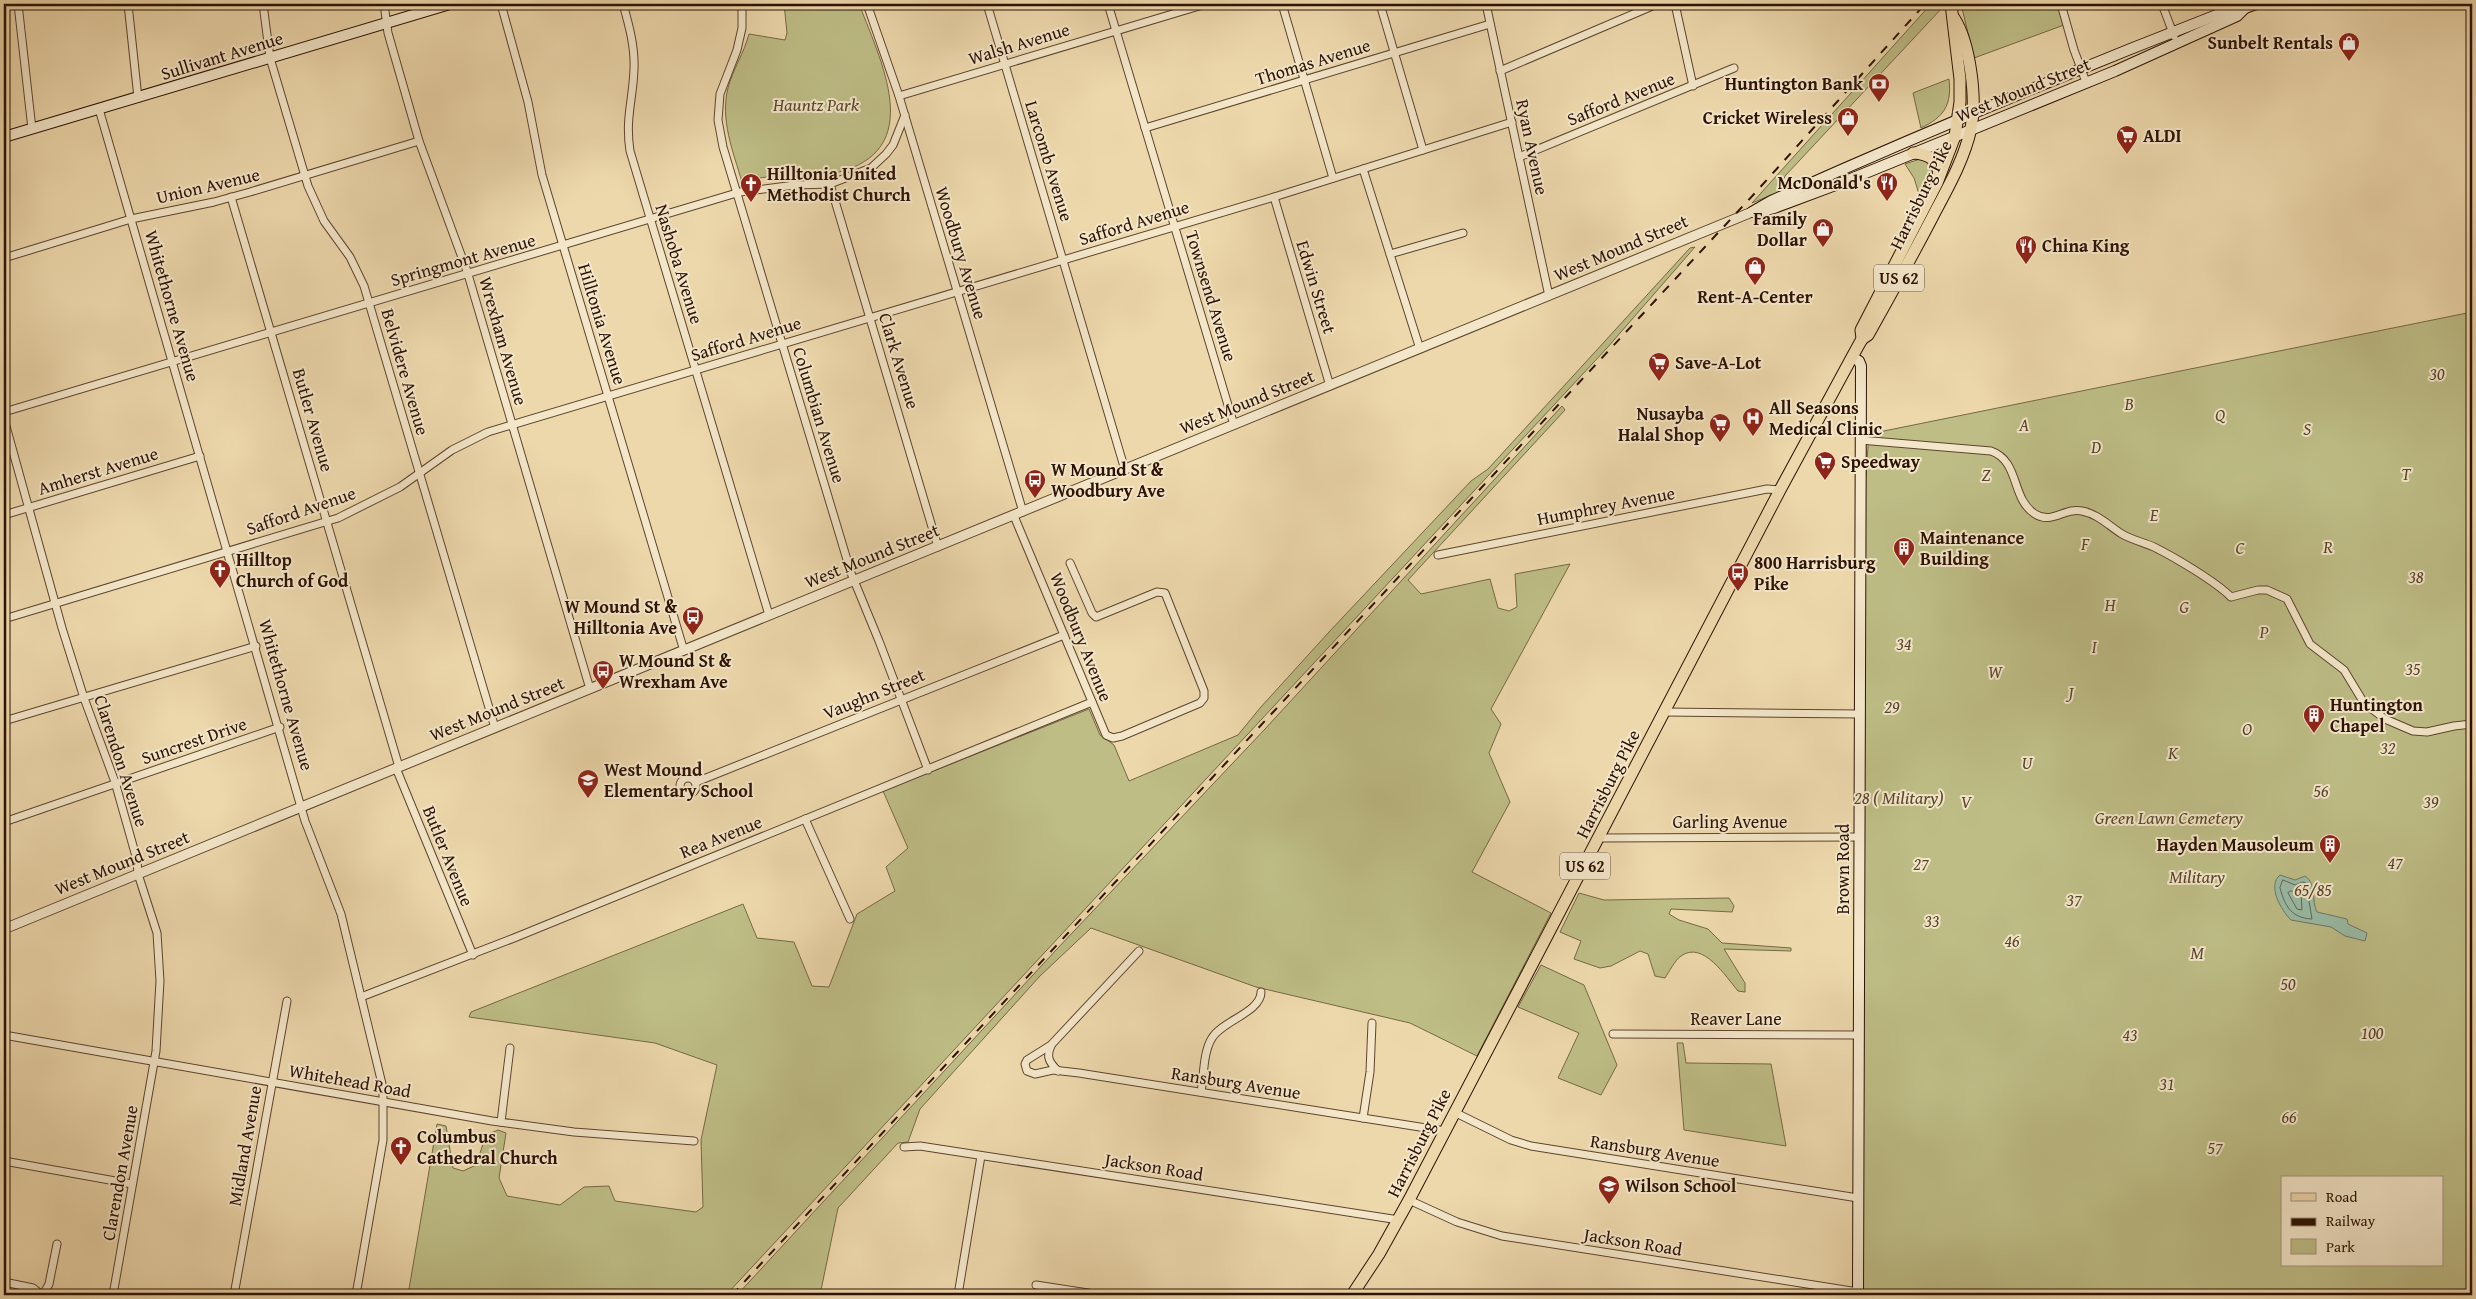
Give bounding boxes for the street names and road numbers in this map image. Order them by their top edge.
street label: Walsh Avenue [965,15,1073,72]
street label: Sullivant Avenue [157,24,286,87]
street label: Thomas Avenue [1252,31,1374,92]
street label: West Mound Street [1951,50,2095,129]
street label: Safford Avenue [1563,65,1679,132]
street label: Larcomb Avenue [1018,97,1081,225]
street label: Ryan Avenue [1509,97,1556,197]
street label: Harrisburg Pike [1882,135,1959,254]
street label: Union Avenue [153,160,262,211]
street label: Woodbury Avenue [928,183,994,322]
street label: Safford Avenue [1075,193,1192,252]
street label: Nashoba Avenue [648,201,710,327]
street label: West Mound Street [1550,207,1693,288]
street label: Springmont Avenue [387,226,539,293]
street label: Whitethorne Avenue [138,227,207,385]
street label: Townsend Avenue [1179,227,1244,365]
street label: Edwin Street [1290,237,1344,337]
street label: Hilltonia Avenue [571,260,634,388]
road number: US 62 [1874,264,1924,292]
street label: Wrexham Avenue [472,274,535,408]
street label: Belvidere Avenue [374,305,436,438]
street label: Safford Avenue [687,309,804,368]
street label: Clark Avenue [872,309,927,412]
street label: Columbian Avenue [786,344,853,486]
street label: West Mound Street [1175,362,1319,441]
street label: Butler Avenue [286,365,341,475]
street label: Amherst Avenue [34,439,161,502]
street label: Safford Avenue [242,479,359,542]
street label: Humphrey Avenue [1535,479,1677,532]
street label: West Mound Street [800,516,944,595]
street label: Woodbury Avenue [1043,568,1120,706]
street label: Whitethorne Avenue [252,616,321,774]
street label: Vaughn Street [819,661,929,726]
street label: West Mound Street [425,669,569,748]
street label: Clarendon Avenue [87,691,156,830]
street label: Suncrest Drive [137,710,250,771]
street label: Harrisburg Pike [1569,725,1647,843]
street label: Butler Avenue [416,801,481,910]
street label: Rea Avenue [676,808,766,865]
street label: Garling Avenue [1673,808,1787,835]
street label: West Mound Street [50,823,194,902]
street label: Brown Road [1829,823,1856,914]
road number: US 62 [1560,852,1610,879]
street label: Reaver Lane [1690,1005,1782,1032]
street label: Whitehead Road [287,1056,414,1105]
street label: Ransburg Avenue [1169,1059,1303,1106]
street label: Midland Avenue [221,1084,268,1208]
street label: Harrisburg Pike [1380,1084,1458,1202]
street label: Clarendon Avenue [94,1103,145,1243]
street label: Ransburg Avenue [1588,1127,1722,1174]
street label: Jackson Road [1101,1145,1206,1188]
street label: Jackson Road [1580,1220,1685,1263]

